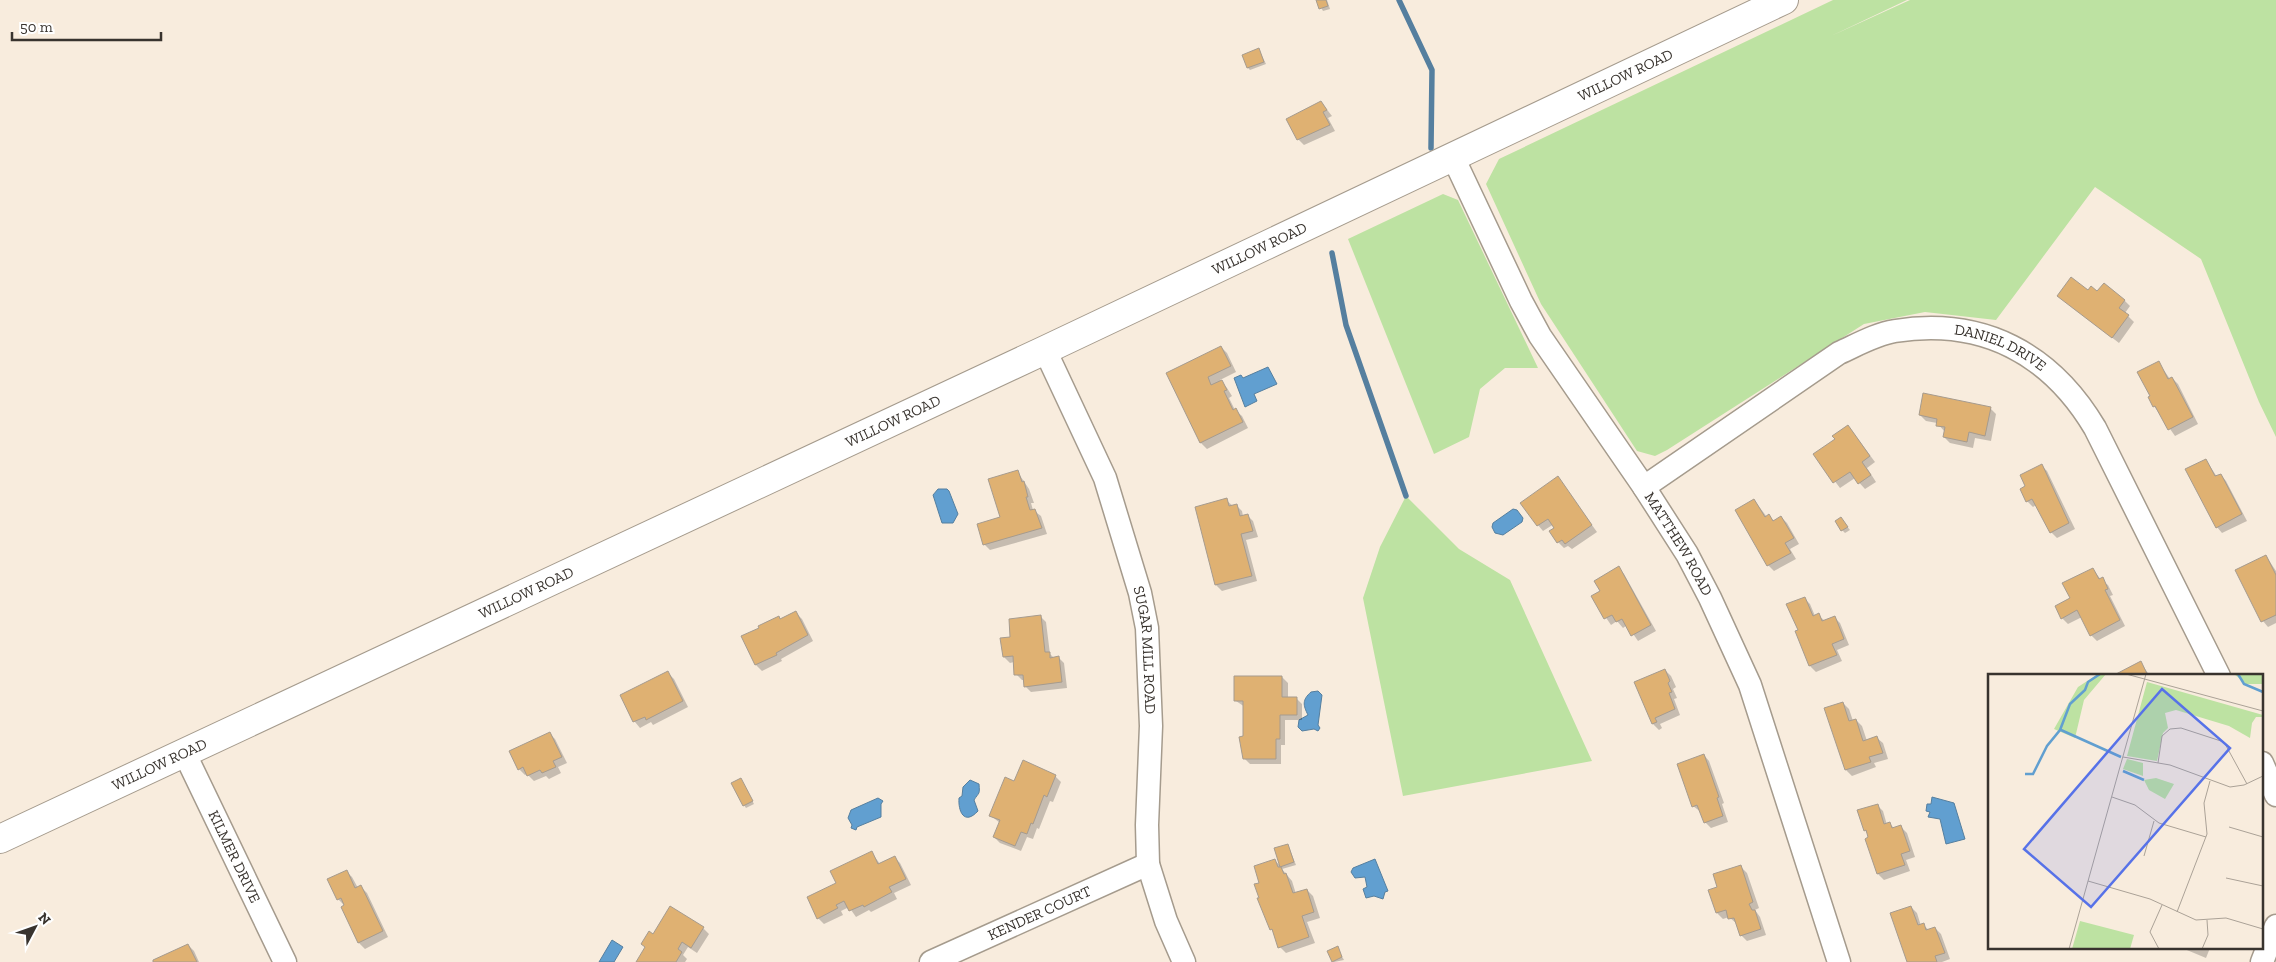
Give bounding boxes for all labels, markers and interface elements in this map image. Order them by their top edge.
scale bar [12,10,161,42]
text: 50 m [20,18,53,36]
street label: WILLOW ROAD [1575,45,1676,105]
street label: WILLOW ROAD [1209,218,1310,279]
street label: DANIEL DRIVE [1953,321,2050,375]
street label: WILLOW ROAD [843,391,943,451]
street label: MATTHEW ROAD [1641,489,1716,599]
street label: WILLOW ROAD [476,563,577,623]
street label: SUGAR MILL ROAD [1129,584,1160,714]
inset map [1988,674,2264,950]
street label: WILLOW ROAD [109,734,210,794]
street label: KILMER DRIVE [204,807,264,906]
street label: KENDER COURT [985,882,1094,944]
north arrow [10,902,60,952]
text: N [35,909,55,929]

